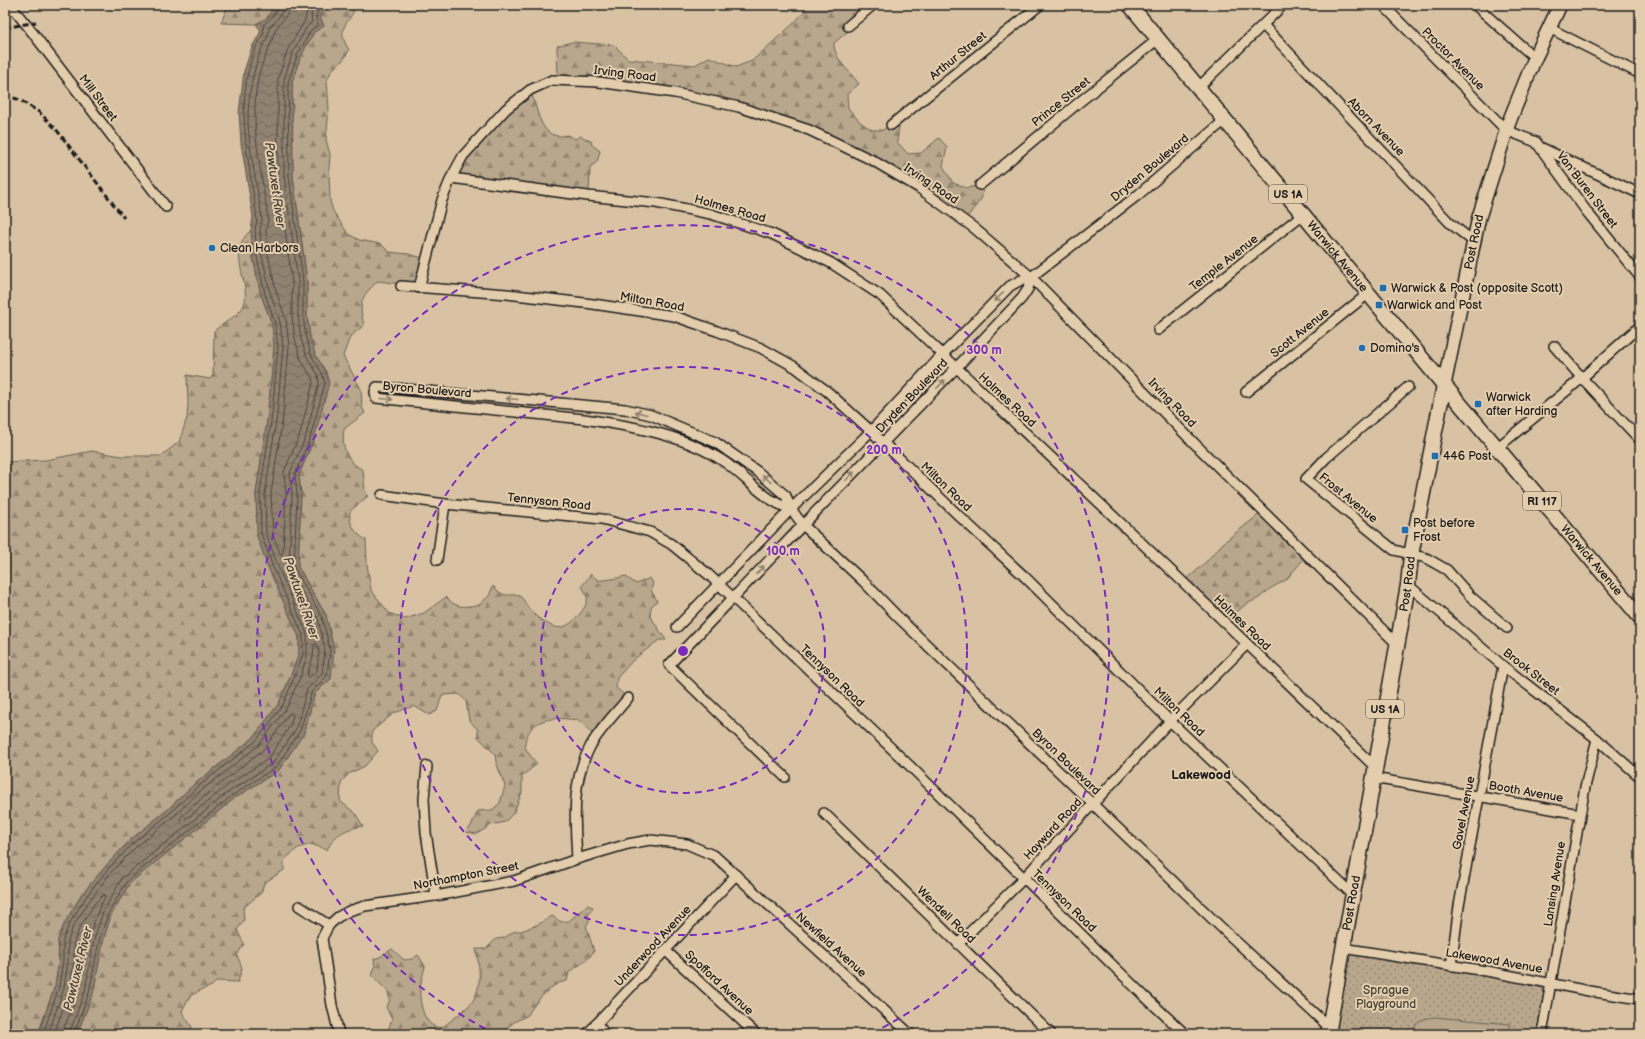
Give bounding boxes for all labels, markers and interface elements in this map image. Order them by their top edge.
street label: Proctor Avenue [1418,24,1488,94]
street label: Arthur Street [926,28,990,84]
street label: Irving Road [593,63,657,85]
street label: Mill Street [76,72,121,125]
street label: Prince Street [1029,74,1094,130]
street label: Aborn Avenue [1344,95,1408,159]
street label: Dryden Boulevard [1108,131,1192,205]
water label: Pawtuxet River [261,141,289,230]
street label: Van Buren Street [1553,149,1621,232]
street label: Irving Road [901,160,961,208]
road number: US 1A [1269,185,1307,203]
street label: Holmes Road [693,192,768,226]
street label: Post Road [1461,213,1487,271]
street label: Warwick Avenue [1304,218,1372,295]
street label: Temple Avenue [1187,231,1261,295]
place label: Clean Harbors [220,241,299,256]
marker: Clean Harbors [207,243,217,253]
place label: Warwick & Post (opposite Scott) [1391,281,1563,296]
marker: Warwick & Post (opposite Scott) [1378,283,1388,293]
street label: Milton Road [619,289,685,315]
one-way arrow [994,292,1004,302]
place label: Warwick and Post [1387,298,1482,313]
marker: Warwick and Post [1374,300,1384,310]
street label: Scott Avenue [1268,305,1332,361]
place label: Domino's [1370,341,1419,356]
text: 300 m [966,343,1002,358]
marker: Domino's [1357,343,1367,353]
street label: Dryden Boulevard [873,356,951,436]
street label: Holmes Road [975,369,1039,431]
street label: Irving Road [1145,375,1199,431]
street label: Byron Boulevard [382,379,472,401]
one-way arrow [936,379,946,389]
place label: Warwick after Harding [1486,390,1558,419]
one-way arrow [381,395,394,402]
one-way arrow [506,395,519,402]
marker: Warwick after Harding [1473,399,1483,409]
one-way arrow [634,409,647,416]
text: 200 m [866,443,902,458]
place label: 446 Post [1443,449,1492,464]
marker: 446 Post [1430,451,1440,461]
street label: Milton Road [917,459,975,515]
street label: Frost Avenue [1316,470,1380,526]
one-way arrow [845,471,855,481]
one-way arrow [762,475,772,484]
street label: Tennyson Road [507,490,592,514]
road number: RI 117 [1523,492,1561,510]
place label: Post before Frost [1413,516,1475,545]
street label: Warwick Avenue [1558,521,1626,598]
marker: Post before Frost [1400,525,1410,535]
text: 100 m [766,544,800,559]
water label: Pawtuxet River [279,555,323,643]
street label: Post Road [1396,555,1418,613]
one-way arrow [755,565,765,575]
street label: Holmes Road [1210,592,1274,654]
street label: Tennyson Road [797,642,867,711]
centre of rings [676,644,690,658]
street label: Brook Street [1500,645,1563,699]
street label: Milton Road [1150,684,1208,740]
road number: US 1A [1366,700,1404,718]
street label: Byron Boulevard [1029,726,1103,798]
district label: Lakewood [1171,767,1231,783]
street label: Gavel Avenue [1450,775,1478,851]
street label: Booth Avenue [1487,778,1565,806]
street label: Hayward Road [1021,795,1085,863]
street label: Lansing Avenue [1541,840,1569,928]
street label: Northampton Street [412,858,520,894]
street label: Tennyson Road [1029,867,1099,936]
street label: Post Road [1339,874,1364,932]
street label: Wendell Road [914,883,979,947]
street label: Underwood Avenue [611,902,695,990]
street label: Newfield Avenue [792,909,870,981]
water label: Pawtuxet River [60,924,97,1013]
street label: Lakewood Avenue [1444,945,1544,977]
street label: Spofford Avenue [682,947,756,1019]
park label: Sprague Playground [1356,983,1416,1012]

